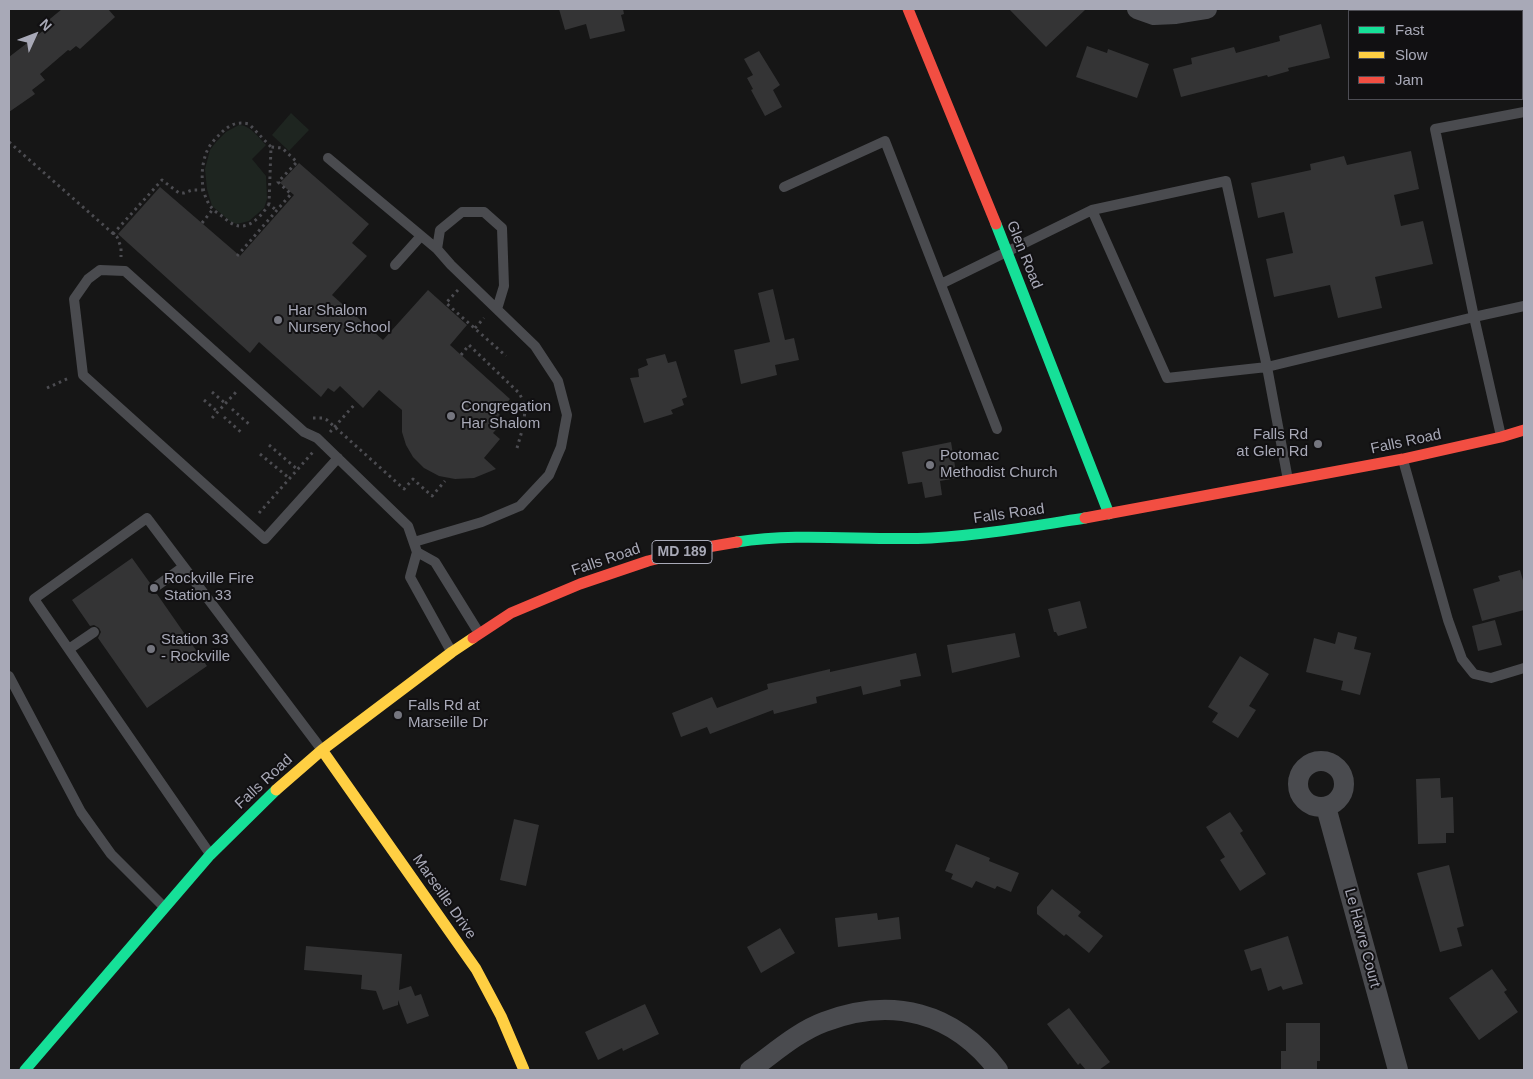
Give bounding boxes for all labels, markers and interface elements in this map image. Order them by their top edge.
north arrow [10,10,60,60]
legend [1348,10,1523,100]
text: N [37,16,55,34]
text: Fast [1395,21,1424,38]
text: Slow [1395,46,1428,63]
text: Jam [1395,71,1423,88]
street label: Glen Road [1002,218,1046,292]
place label: Har Shalom Nursery School [288,302,391,337]
marker: Har Shalom Nursery School [272,314,284,326]
place label: Congregation Har Shalom [461,398,551,433]
marker: Congregation Har Shalom [445,410,457,422]
place label: Falls Rd at Glen Rd [1236,426,1308,461]
street label: Falls Road [1369,426,1443,458]
marker: Falls Rd at Glen Rd [1312,438,1324,450]
place label: Potomac Methodist Church [940,447,1058,482]
marker: Potomac Methodist Church [924,459,936,471]
street label: Falls Road [972,500,1046,528]
street label: Falls Road [569,540,643,580]
road number: MD 189 [652,540,712,564]
place label: Rockville Fire Station 33 [164,570,254,605]
marker: Rockville Fire Station 33 [148,582,160,594]
place label: Station 33 - Rockville [161,631,230,666]
marker: Station 33 - Rockville [145,643,157,655]
place label: Falls Rd at Marseille Dr [408,697,488,732]
marker: Falls Rd at Marseille Dr [392,709,404,721]
street label: Falls Road [232,751,296,813]
street label: Marseille Drive [408,851,480,943]
street label: Le Havre Court [1340,887,1384,989]

